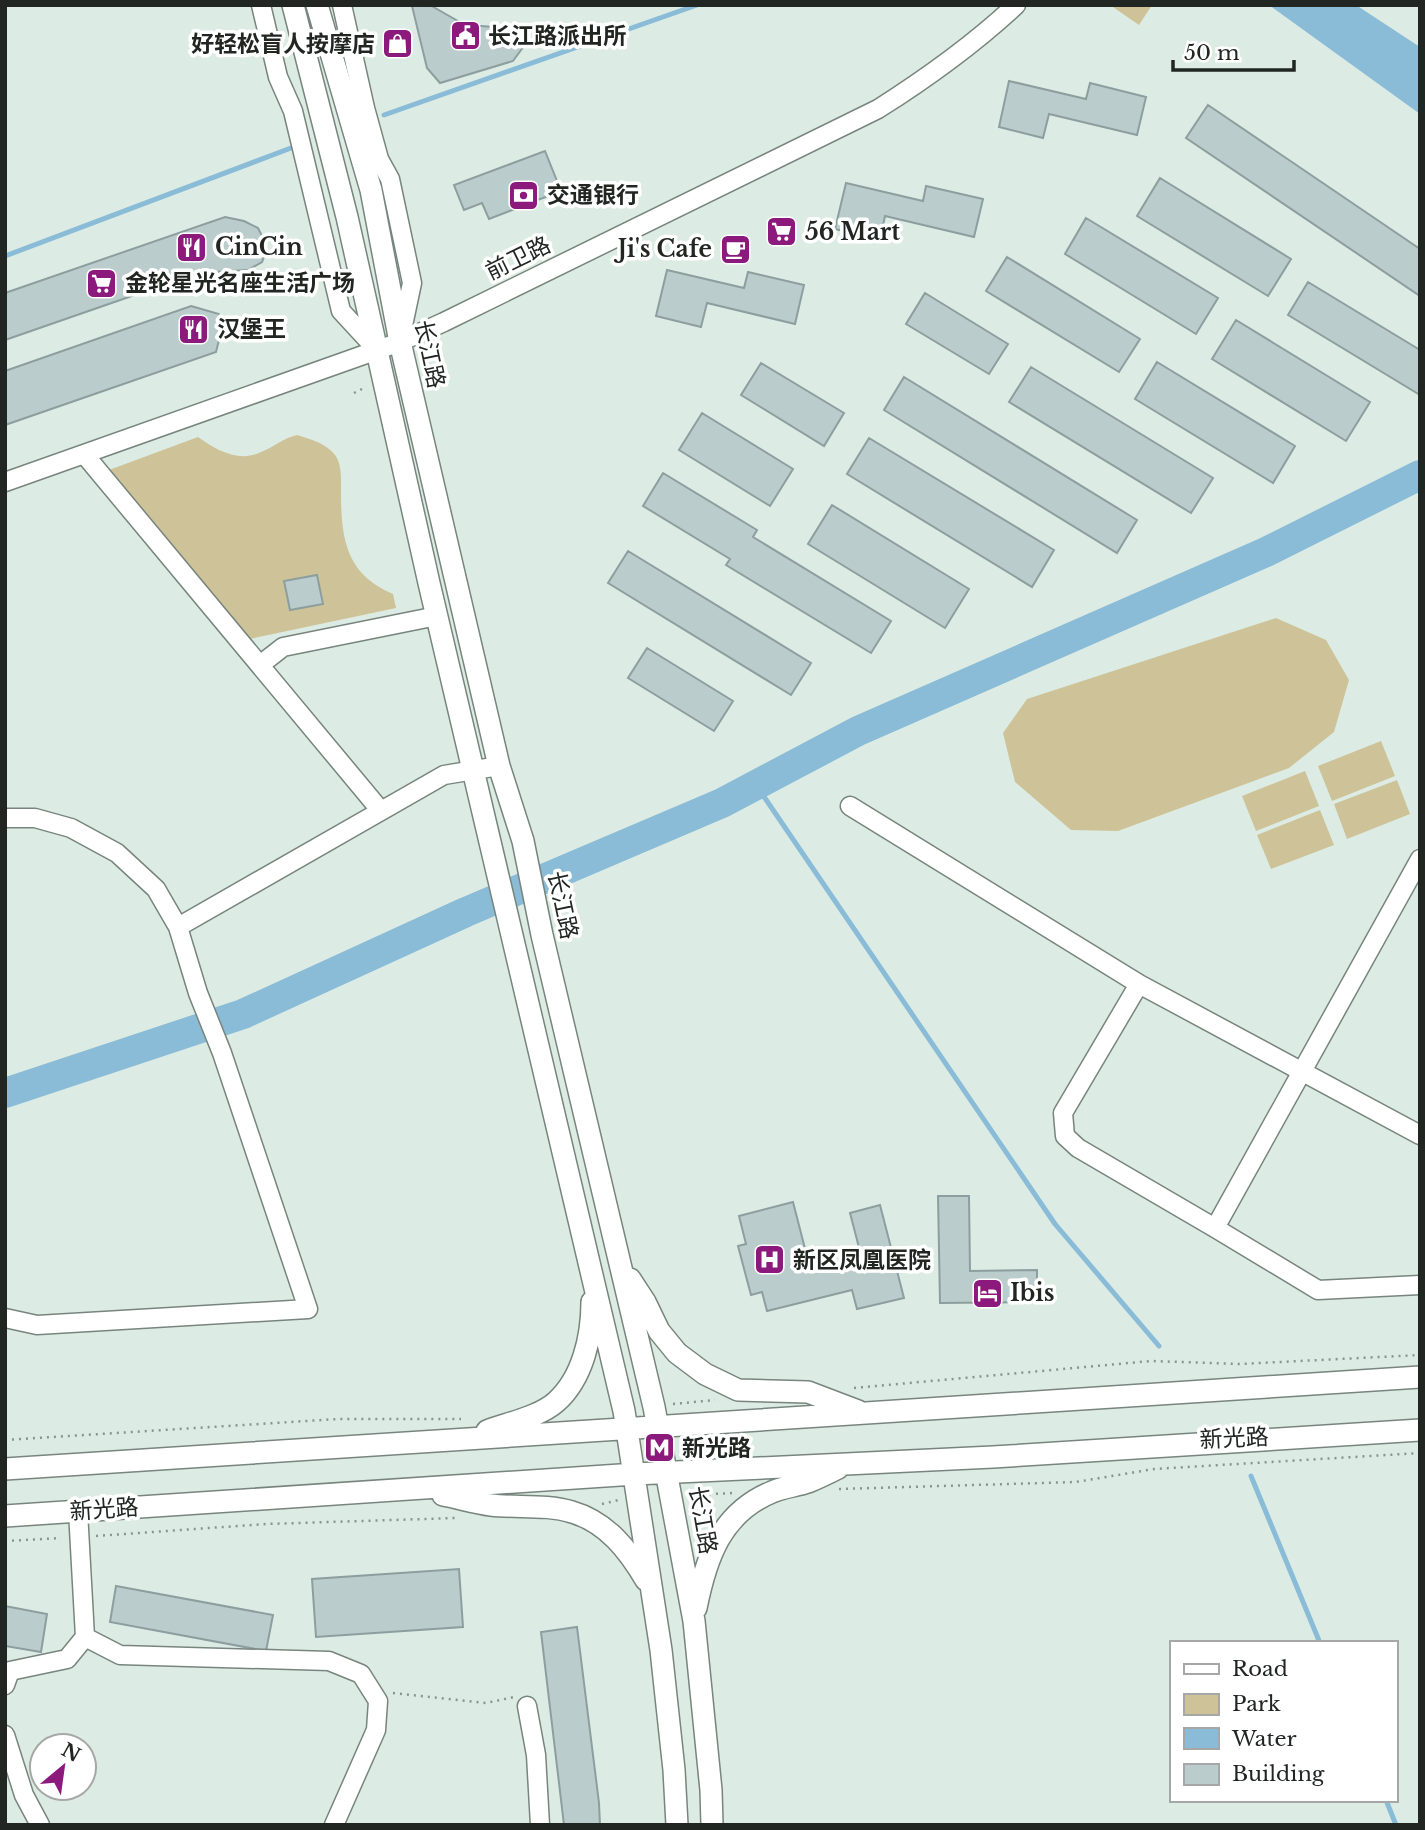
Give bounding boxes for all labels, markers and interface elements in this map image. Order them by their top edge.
public building icon: 长江路派出所 [448,19,482,53]
place label: 长江路派出所 [488,22,626,50]
shop icon: 好轻松盲人按摩店 [381,27,415,61]
scale bar [1173,28,1294,72]
place label: 好轻松盲人按摩店 [191,30,375,58]
text: 50 m [1184,40,1240,66]
bank icon: 交通银行 [507,178,541,212]
place label: 交通银行 [547,181,639,209]
supermarket icon: 56 Mart [765,215,799,249]
place label: 56 Mart [805,218,900,246]
restaurant icon: CinCin [175,230,209,264]
street label: 前卫路 [481,230,555,286]
cafe icon: Ji's Cafe [718,232,752,266]
place label: CinCin [215,233,303,261]
place label: Ji's Cafe [614,235,712,263]
supermarket icon: 金轮星光名座生活广场 [85,266,119,300]
place label: 金轮星光名座生活广场 [125,269,355,297]
restaurant icon: 汉堡王 [177,312,211,346]
place label: 汉堡王 [217,315,286,343]
street label: 长江路 [409,317,451,391]
street label: 长江路 [542,868,584,942]
hospital icon: 新区凤凰医院 [753,1243,787,1277]
place label: 新区凤凰医院 [793,1246,931,1274]
hotel icon: Ibis [970,1276,1004,1310]
place label: Ibis [1010,1279,1054,1307]
street label: 新光路 [1199,1422,1269,1454]
metro station icon: 新光路 [642,1431,676,1465]
place label: 新光路 [682,1434,751,1462]
street label: 长江路 [683,1484,723,1556]
street label: 新光路 [69,1493,139,1525]
legend [1170,1641,1397,1802]
text: Road [1232,1656,1288,1682]
text: Park [1232,1691,1281,1717]
text: Water [1231,1726,1296,1752]
north arrow [28,1732,98,1802]
text: N [58,1738,85,1767]
text: Building [1232,1761,1325,1787]

